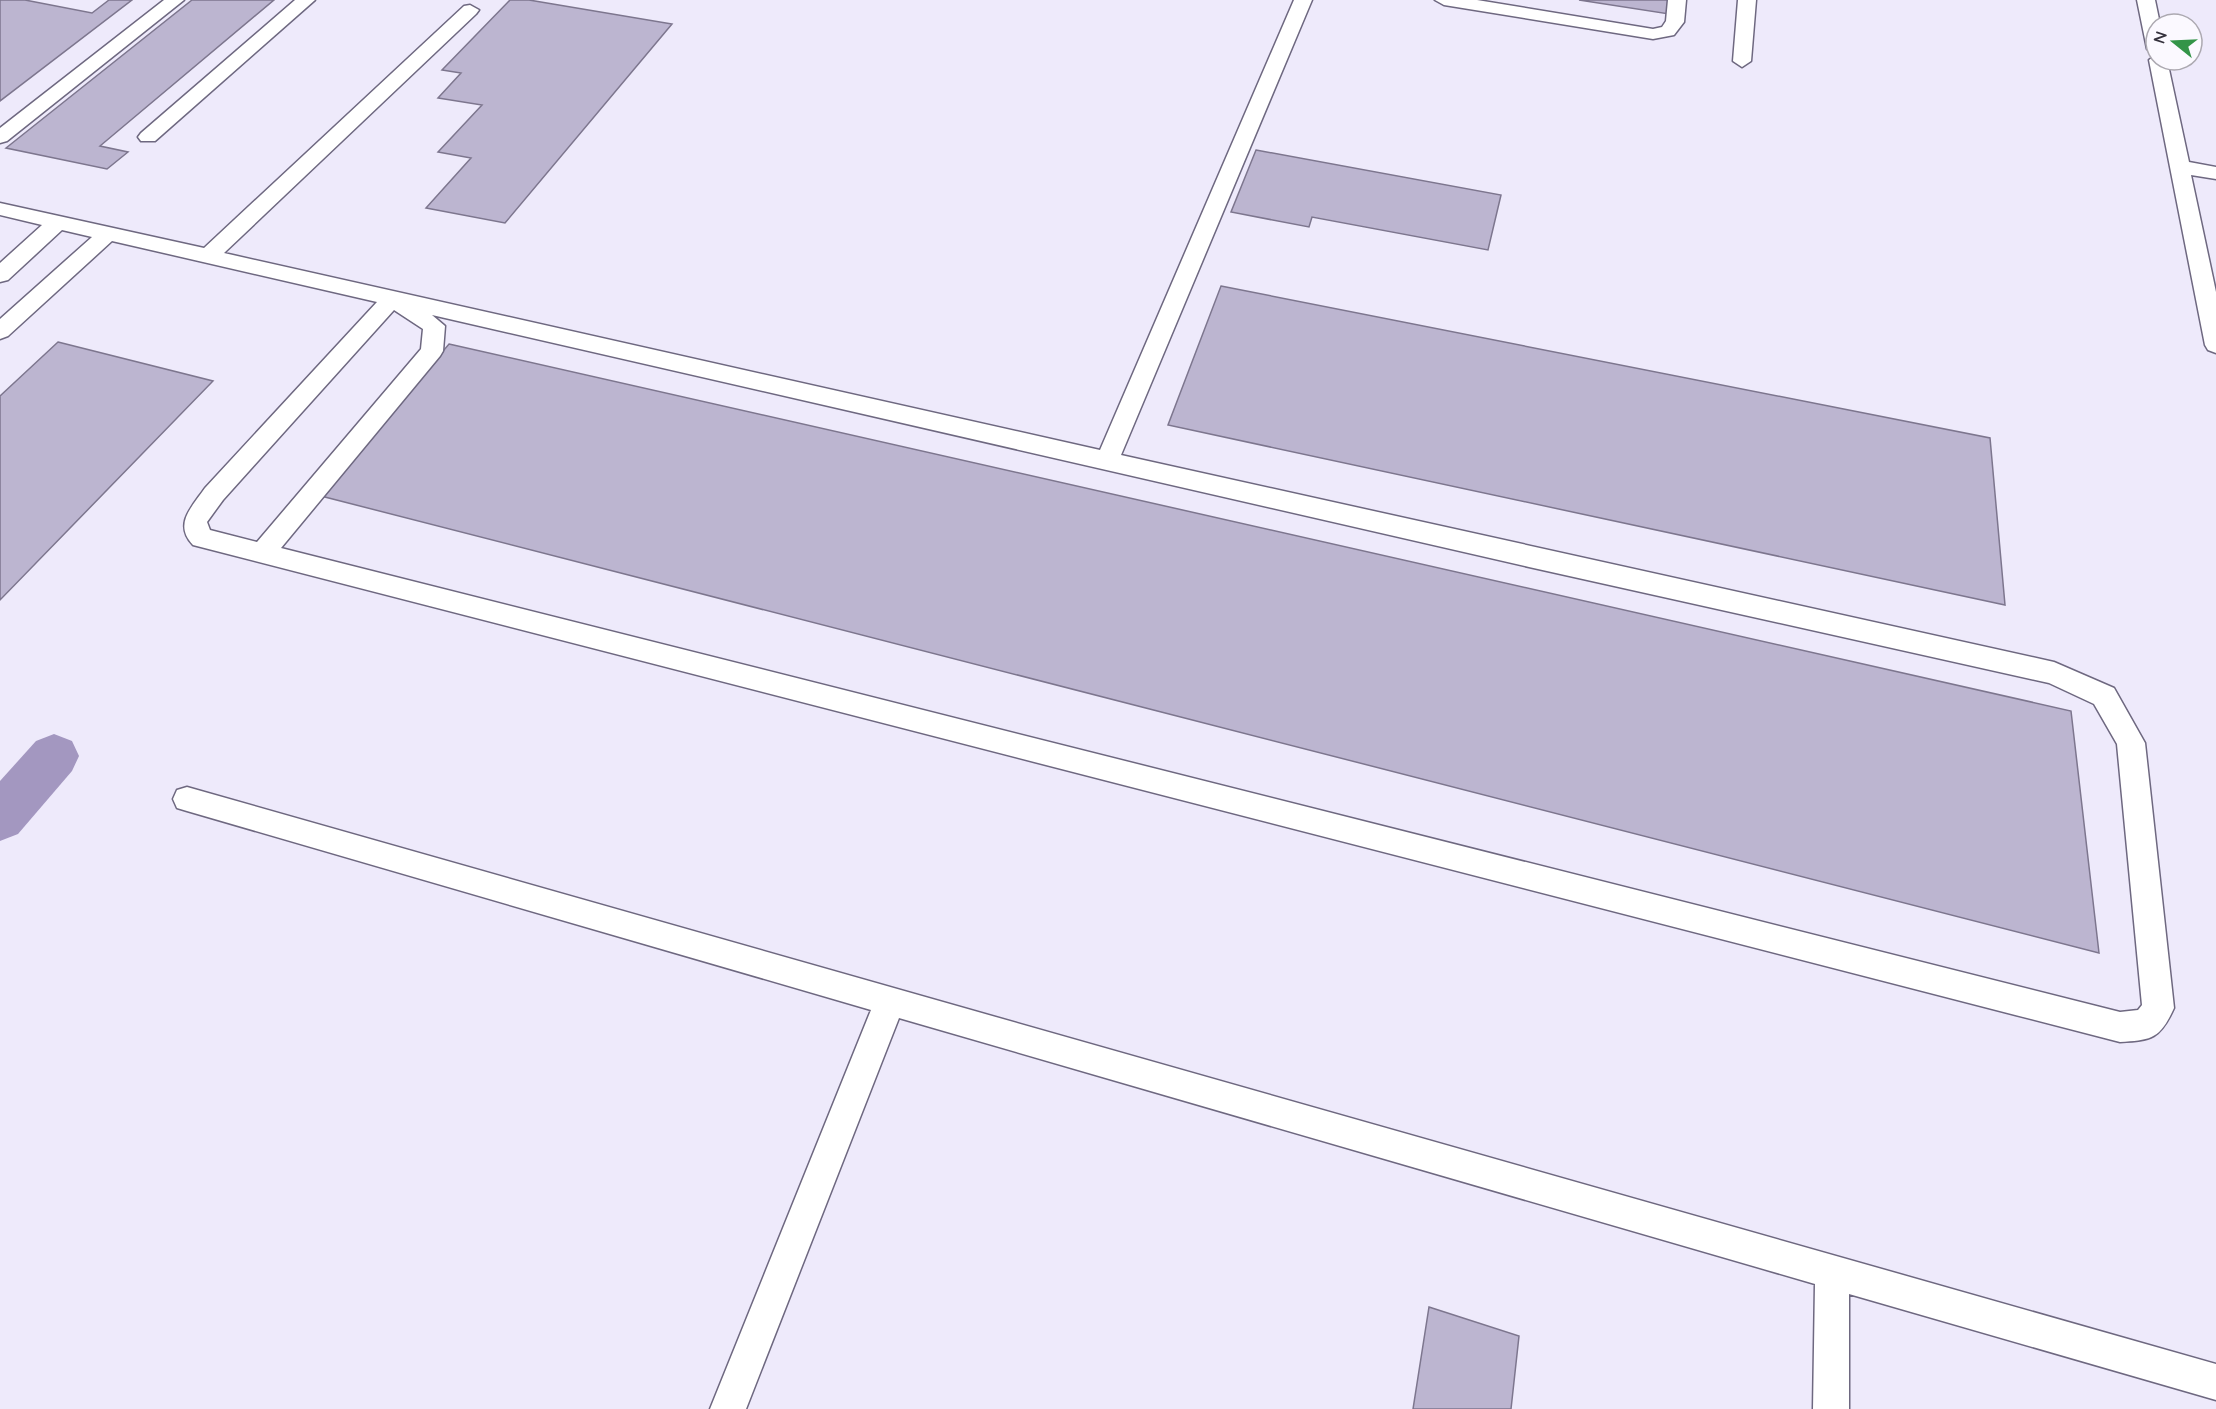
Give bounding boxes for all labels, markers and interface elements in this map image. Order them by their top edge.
north arrow [2144,12,2204,72]
text: N [2148,29,2171,46]

